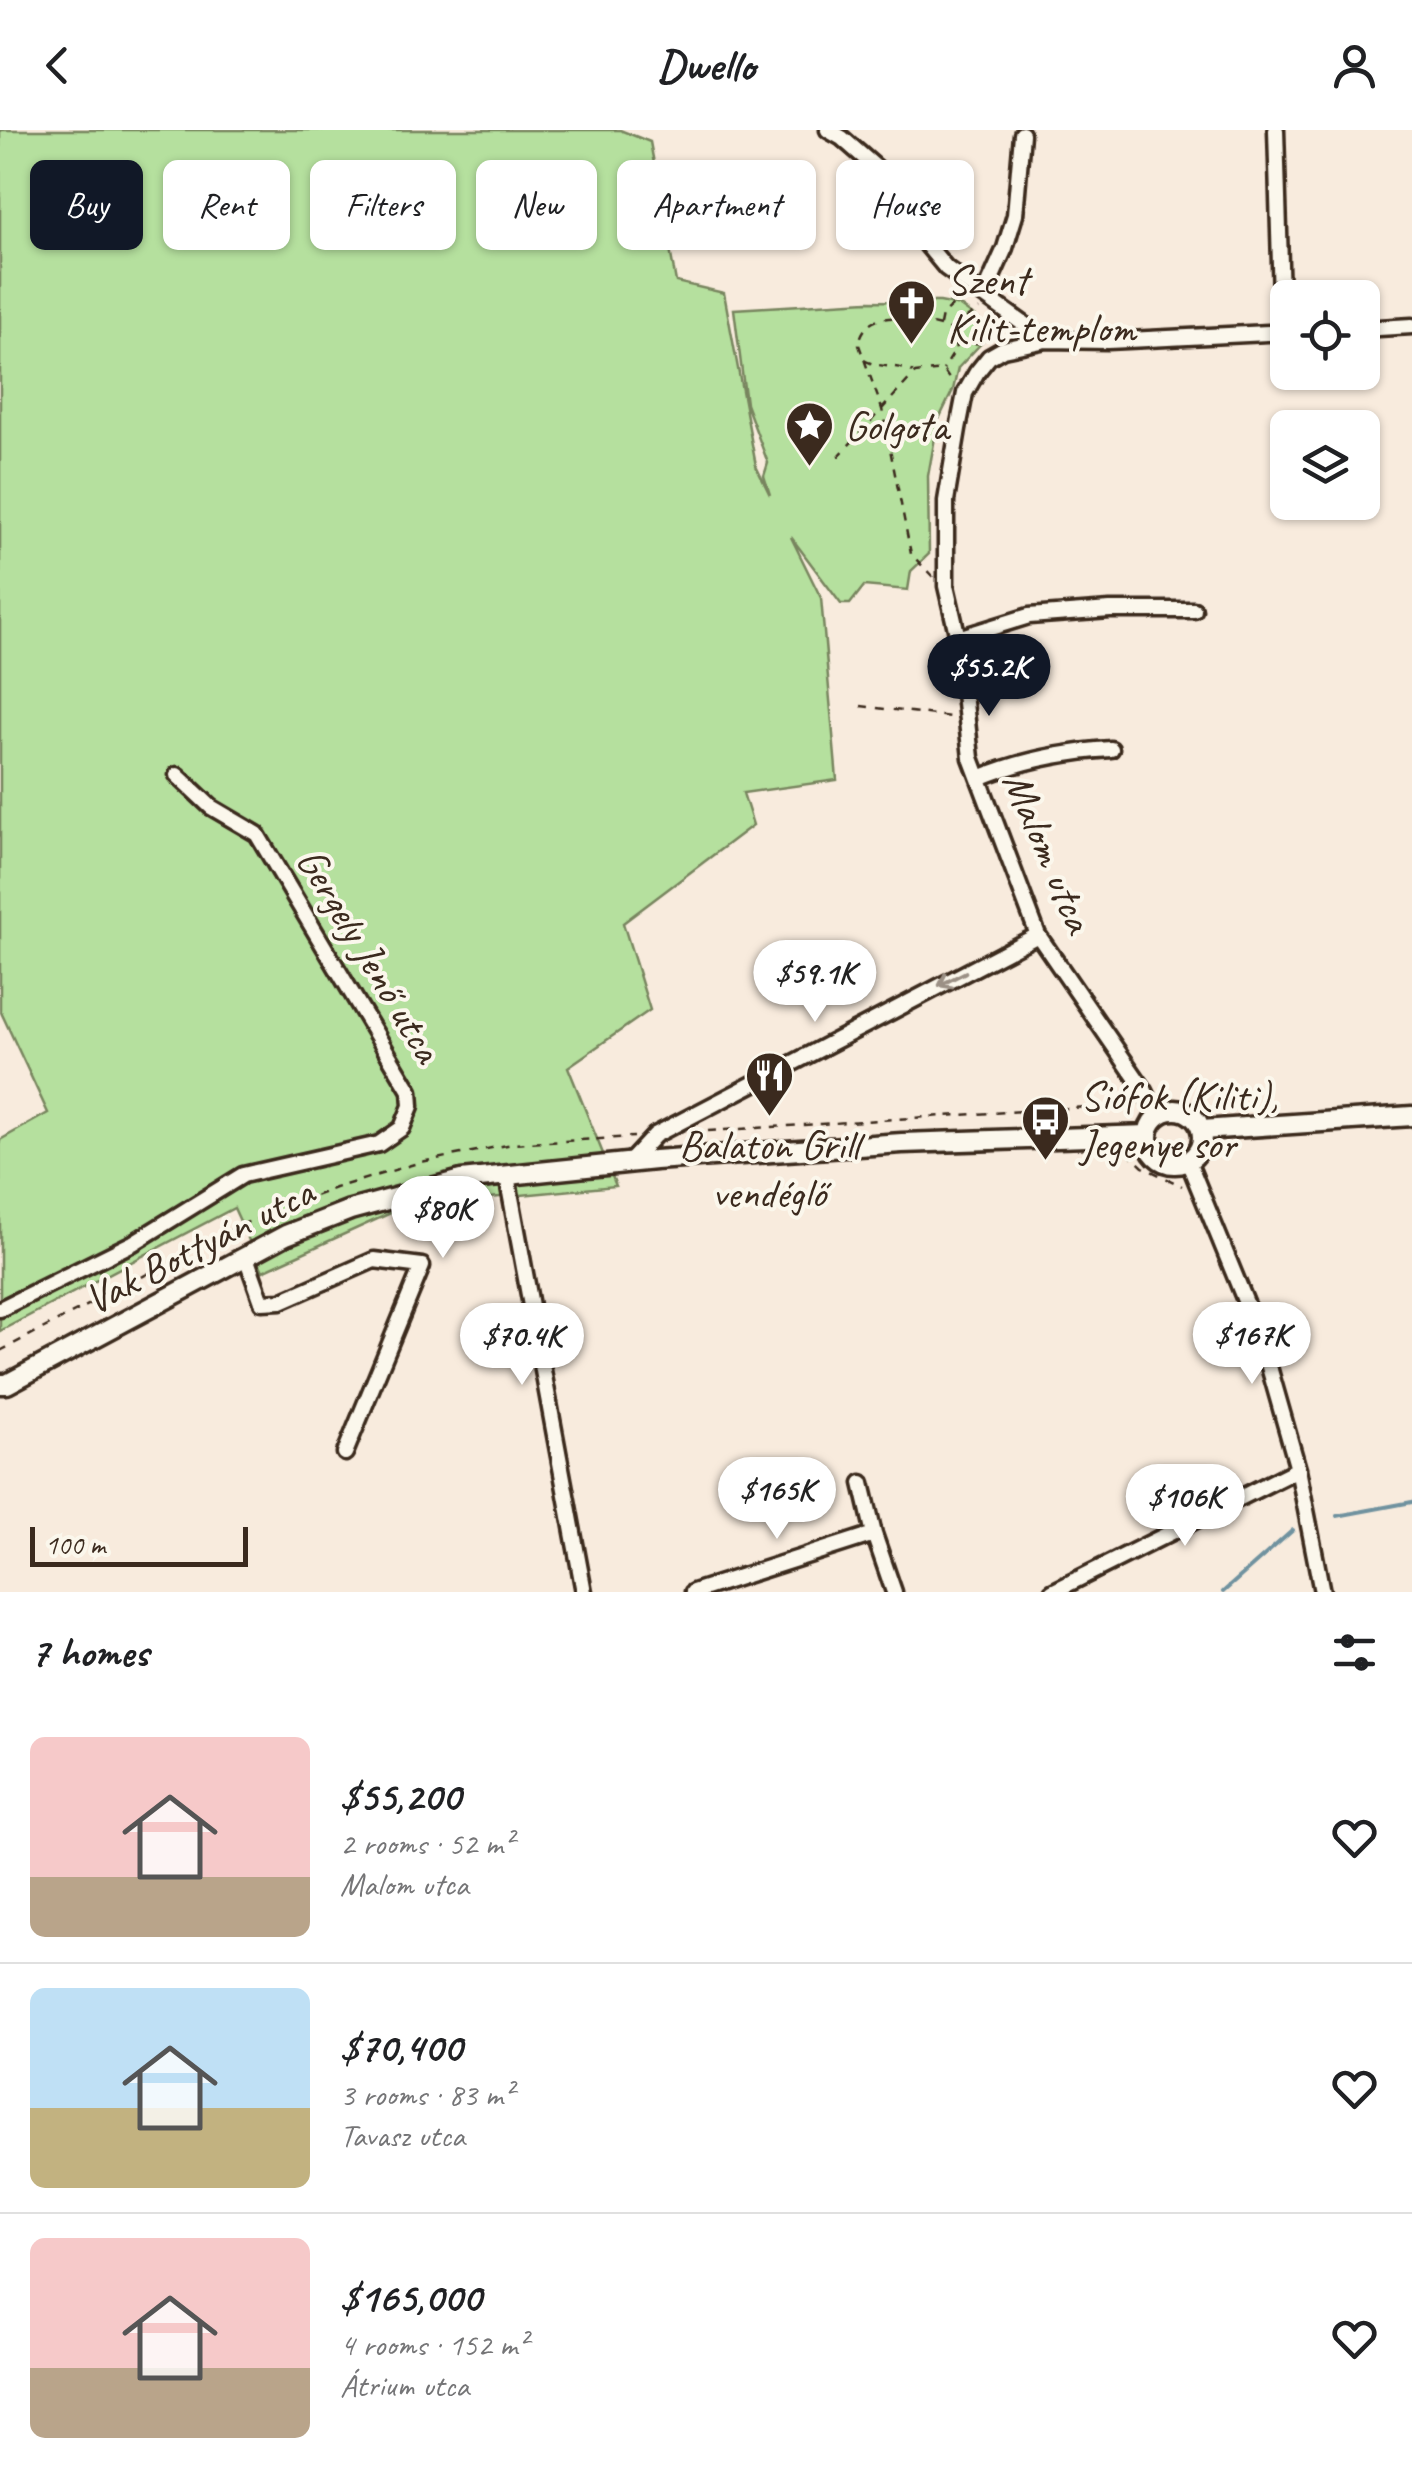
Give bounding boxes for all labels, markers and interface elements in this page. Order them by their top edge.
text: Dwello [657,37,755,94]
icon: back [30,38,85,93]
icon: person [1327,38,1382,93]
chip: Buy [30,160,143,250]
chip: Rent [163,160,290,250]
chip: Filters [310,160,456,250]
chip: New [476,160,597,250]
chip: Apartment [617,160,816,250]
chip: House [836,160,974,250]
place label: Szent Kilit-templom [947,254,1138,355]
church icon: Szent Kilit-templom [886,278,938,346]
map controls [1270,280,1380,520]
button: locate [1270,280,1380,390]
place icon: Golgota [784,400,836,468]
place label: Golgota [845,400,952,453]
button: layers [1270,410,1380,520]
pin: $55.2K [908,634,1070,719]
text: $55.2K [949,646,1029,687]
street label: Malom utca [991,764,1106,943]
street label: Gergely Jenő utca [284,838,455,1075]
pin: $59.1K [734,940,896,1025]
text: $59.1K [775,952,855,993]
one-way arrow [937,970,967,989]
restaurant icon: Balaton Grill vendéglő [743,1050,795,1118]
place label: Siófok (Kiliti), Jegenye sor [1078,1070,1278,1171]
bus stop icon: Siófok (Kiliti), Jegenye sor [1019,1094,1071,1162]
place label: Balaton Grill vendéglő [679,1119,866,1220]
street label: Vak Bottyán utca [76,1164,325,1326]
pin: $80K [384,1176,502,1261]
text: $80K [413,1188,473,1229]
pin: $167K [1182,1302,1322,1387]
pin: $70.4K [441,1303,603,1388]
text: $167K [1215,1314,1289,1355]
text: $70.4K [482,1315,562,1356]
pin: $165K [707,1457,847,1542]
pin: $106K [1115,1464,1255,1549]
text: $165K [740,1469,814,1510]
text: $106K [1148,1476,1222,1517]
scale bar [30,1522,248,1566]
text: 100 m [45,1527,105,1562]
icon: filters [1327,1625,1382,1680]
text: 7 homes [30,1626,148,1679]
text: $55,200 [340,1770,460,1823]
icon: home [110,1777,230,1897]
icon: heart [1327,1810,1382,1865]
text: 2 rooms · 52 m² [340,1823,513,1864]
text: Malom utca [340,1864,469,1905]
text: $70,400 [340,2021,462,2074]
icon: home [110,2028,230,2148]
icon: heart [1327,2061,1382,2116]
text: 3 rooms · 83 m² [340,2074,513,2115]
text: Tavasz utca [340,2115,465,2156]
text: $165,000 [340,2271,481,2324]
icon: home [110,2278,230,2398]
icon: heart [1327,2311,1382,2366]
text: 4 rooms · 152 m² [340,2324,527,2365]
text: Átrium utca [340,2365,469,2406]

